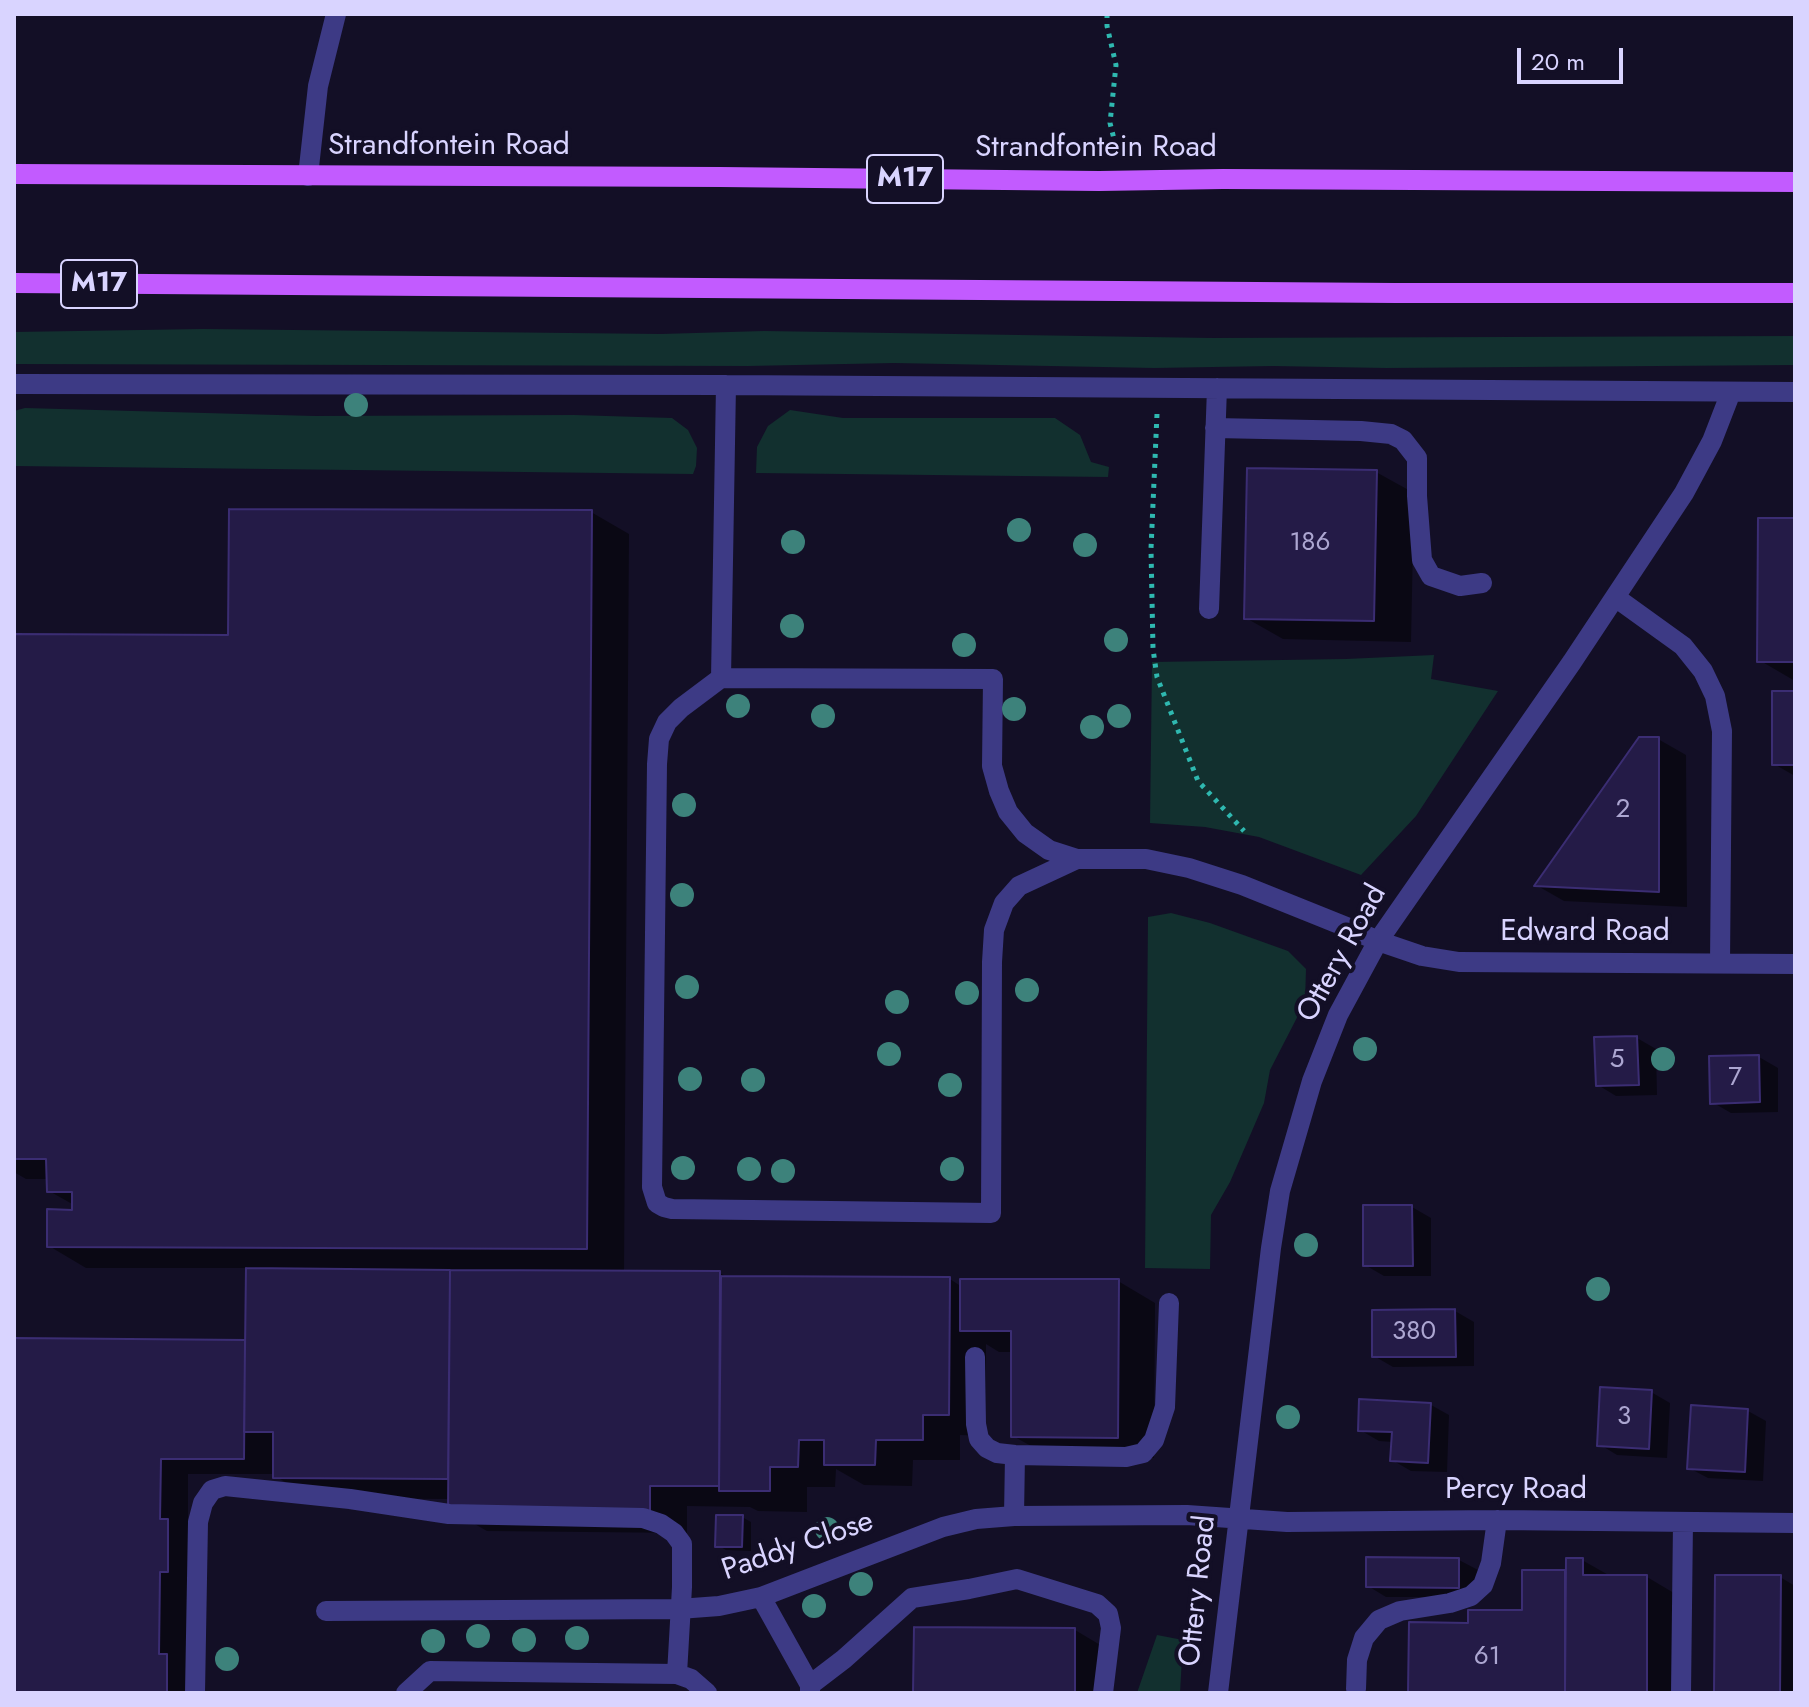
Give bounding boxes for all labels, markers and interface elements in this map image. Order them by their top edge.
scale bar [1521,32,1627,82]
text: 20 m [1531,44,1585,79]
street label: Strandfontein Road [328,129,570,165]
street label: Strandfontein Road [975,131,1217,167]
road number: M17 [867,155,943,203]
road number: M17 [61,260,137,308]
house number: 186 [1290,528,1330,560]
house number: 2 [1616,795,1630,827]
street label: Ottery Road [1290,879,1396,1029]
street label: Edward Road [1500,915,1670,951]
house number: 5 [1610,1045,1624,1077]
house number: 7 [1728,1063,1742,1095]
house number: 380 [1392,1317,1436,1349]
house number: 3 [1617,1402,1631,1434]
street label: Percy Road [1445,1473,1587,1509]
street label: Paddy Close [718,1504,878,1590]
street label: Ottery Road [1173,1514,1225,1668]
house number: 61 [1474,1642,1500,1674]

